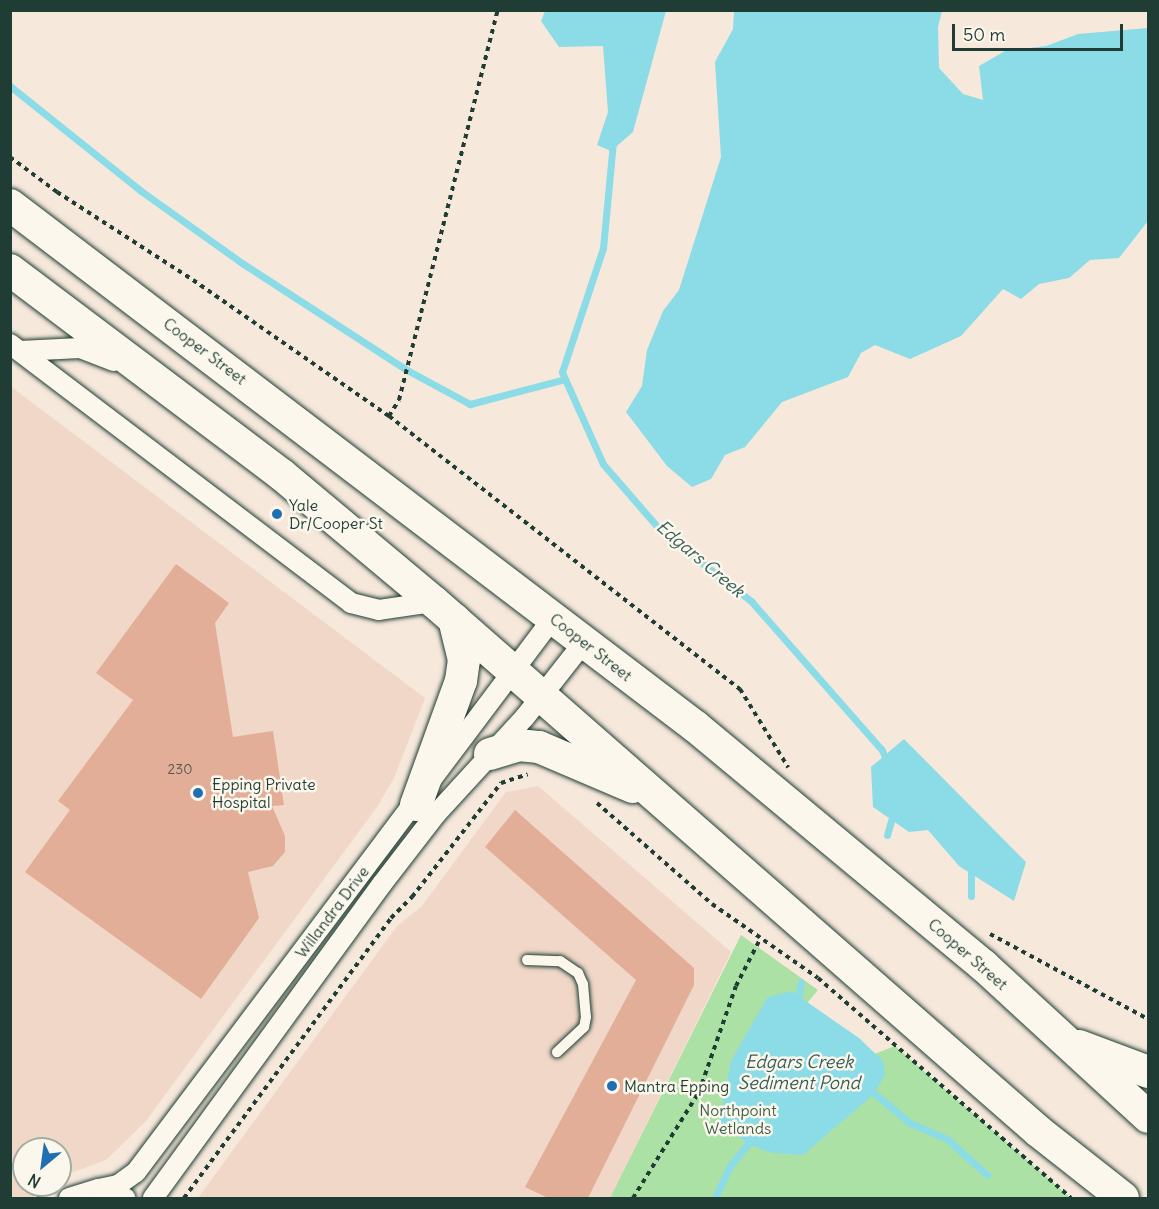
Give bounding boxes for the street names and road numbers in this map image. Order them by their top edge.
street label: Cooper Street [160,314,250,388]
street label: Cooper Street [546,609,636,685]
street label: Willandra Drive [291,862,373,962]
street label: Cooper Street [924,914,1012,994]

